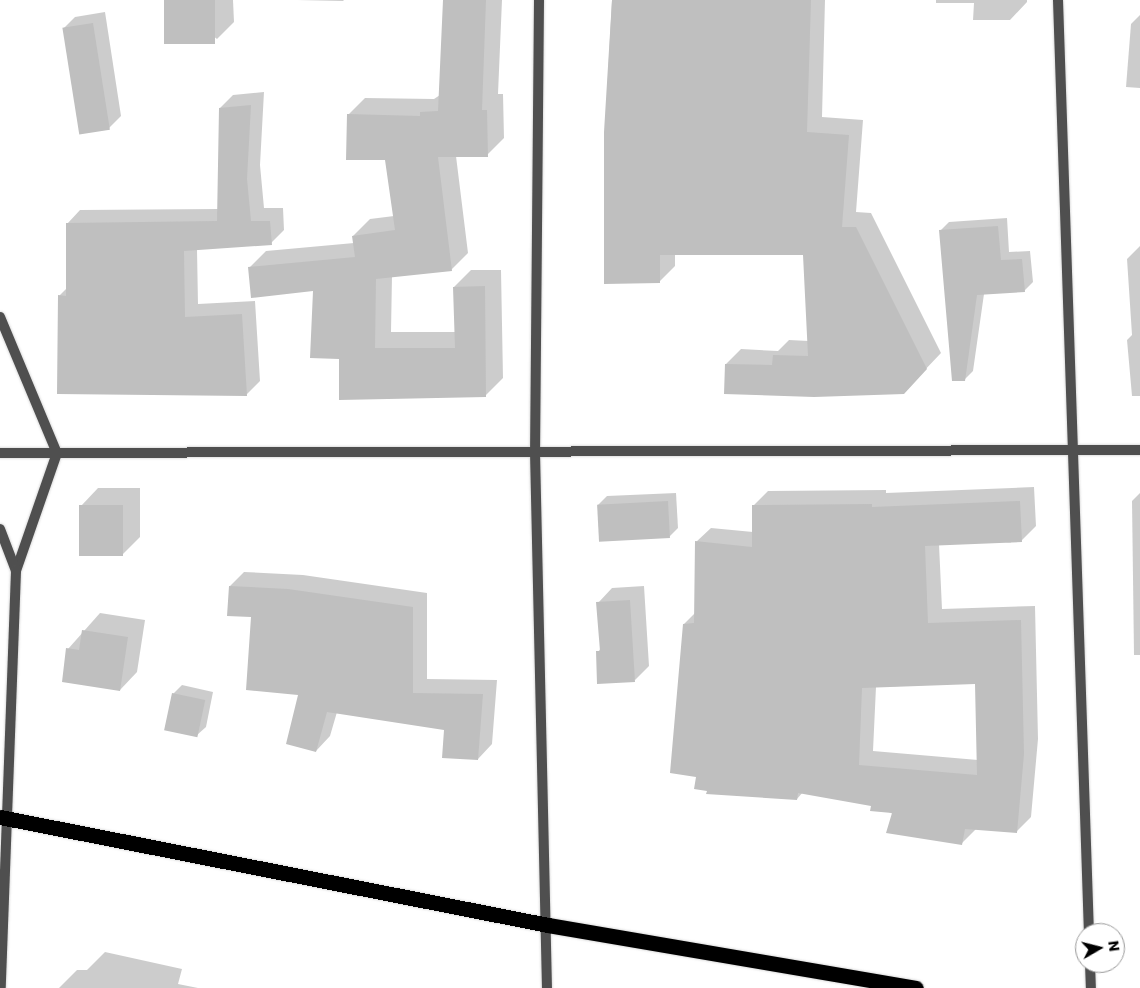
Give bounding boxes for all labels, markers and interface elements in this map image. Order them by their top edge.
north arrow [1075,923,1125,973]
text: N [1103,939,1124,953]

